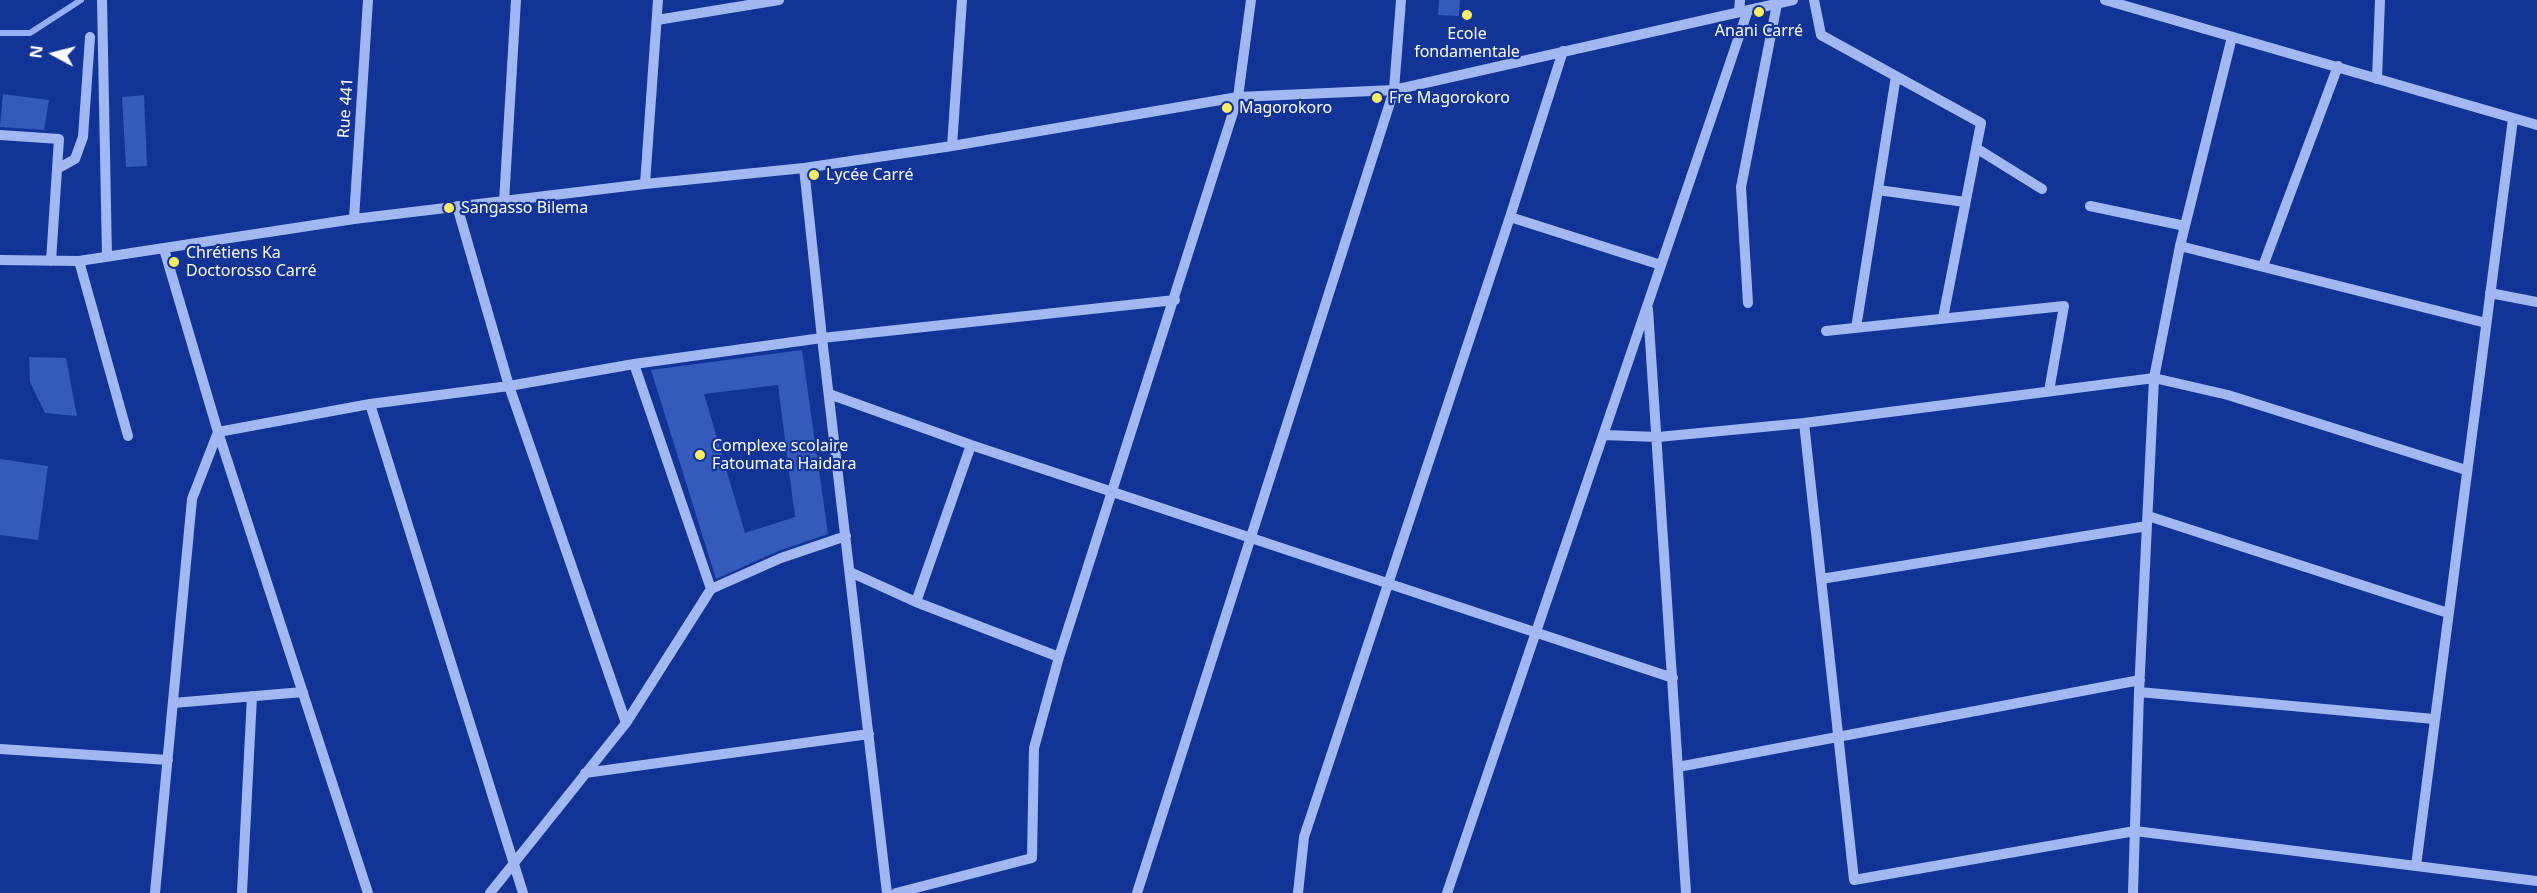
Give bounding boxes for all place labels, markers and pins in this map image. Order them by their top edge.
marker: Anani Carré [1752,5,1766,19]
marker: Ecole fondamentale [1460,8,1474,22]
place label: Anani Carré [1715,21,1803,41]
place label: Ecole fondamentale [1414,24,1520,62]
place label: Fre Magorokoro [1389,88,1510,108]
marker: Fre Magorokoro [1370,91,1384,105]
place label: Magorokoro [1239,98,1332,118]
marker: Magorokoro [1220,101,1234,115]
place label: Lycée Carré [826,165,913,185]
marker: Lycée Carré [807,168,821,182]
place label: Sangasso Bilema [461,198,588,218]
marker: Sangasso Bilema [442,201,456,215]
place label: Chrétiens Ka Doctorosso Carré [186,243,317,281]
marker: Chrétiens Ka Doctorosso Carré [167,255,181,269]
place label: Complexe scolaire Fatoumata Haidara [712,436,857,474]
marker: Complexe scolaire Fatoumata Haidara [693,448,707,462]

